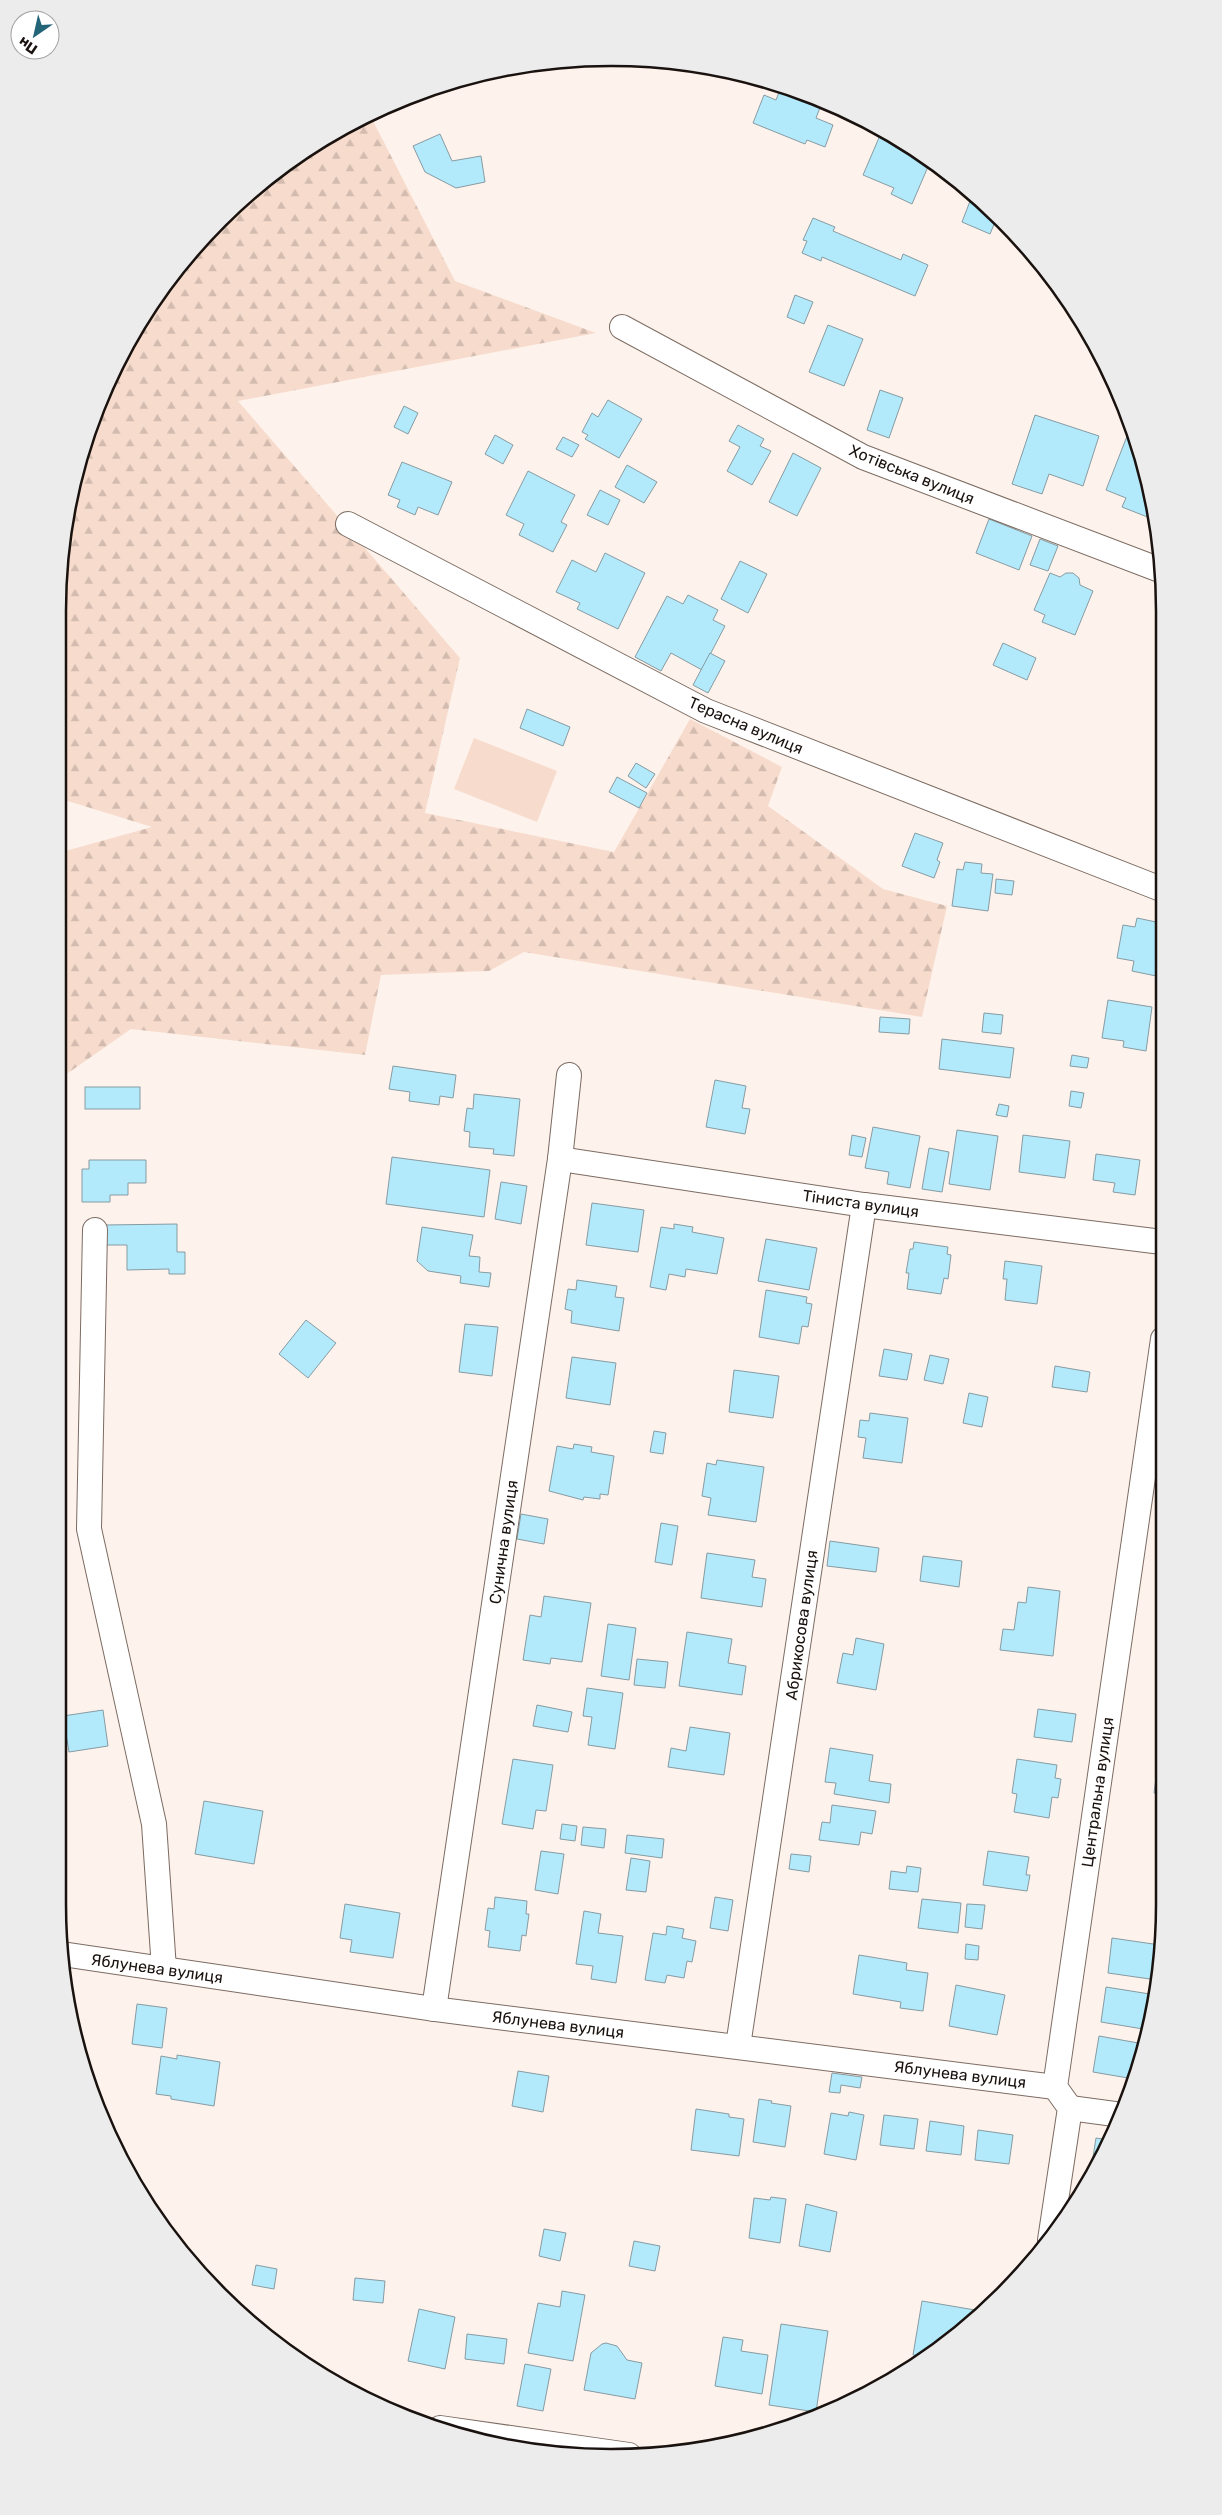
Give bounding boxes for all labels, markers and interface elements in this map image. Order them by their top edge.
north arrow [10,10,60,60]
text: Пн [15,33,41,58]
street label: Хотівська вулиця [846,441,977,508]
street label: Терасна вулиця [686,693,806,758]
street label: Тіниста вулиця [802,1186,920,1221]
street label: Сунична вулиця [485,1479,522,1605]
street label: Абрикосова вулиця [782,1549,821,1701]
street label: Центральна вулиця [1078,1716,1117,1868]
street label: Яблунева вулиця [90,1950,224,1987]
street label: Яблунева вулиця [491,2007,625,2042]
street label: Яблунева вулиця [893,2057,1027,2092]

